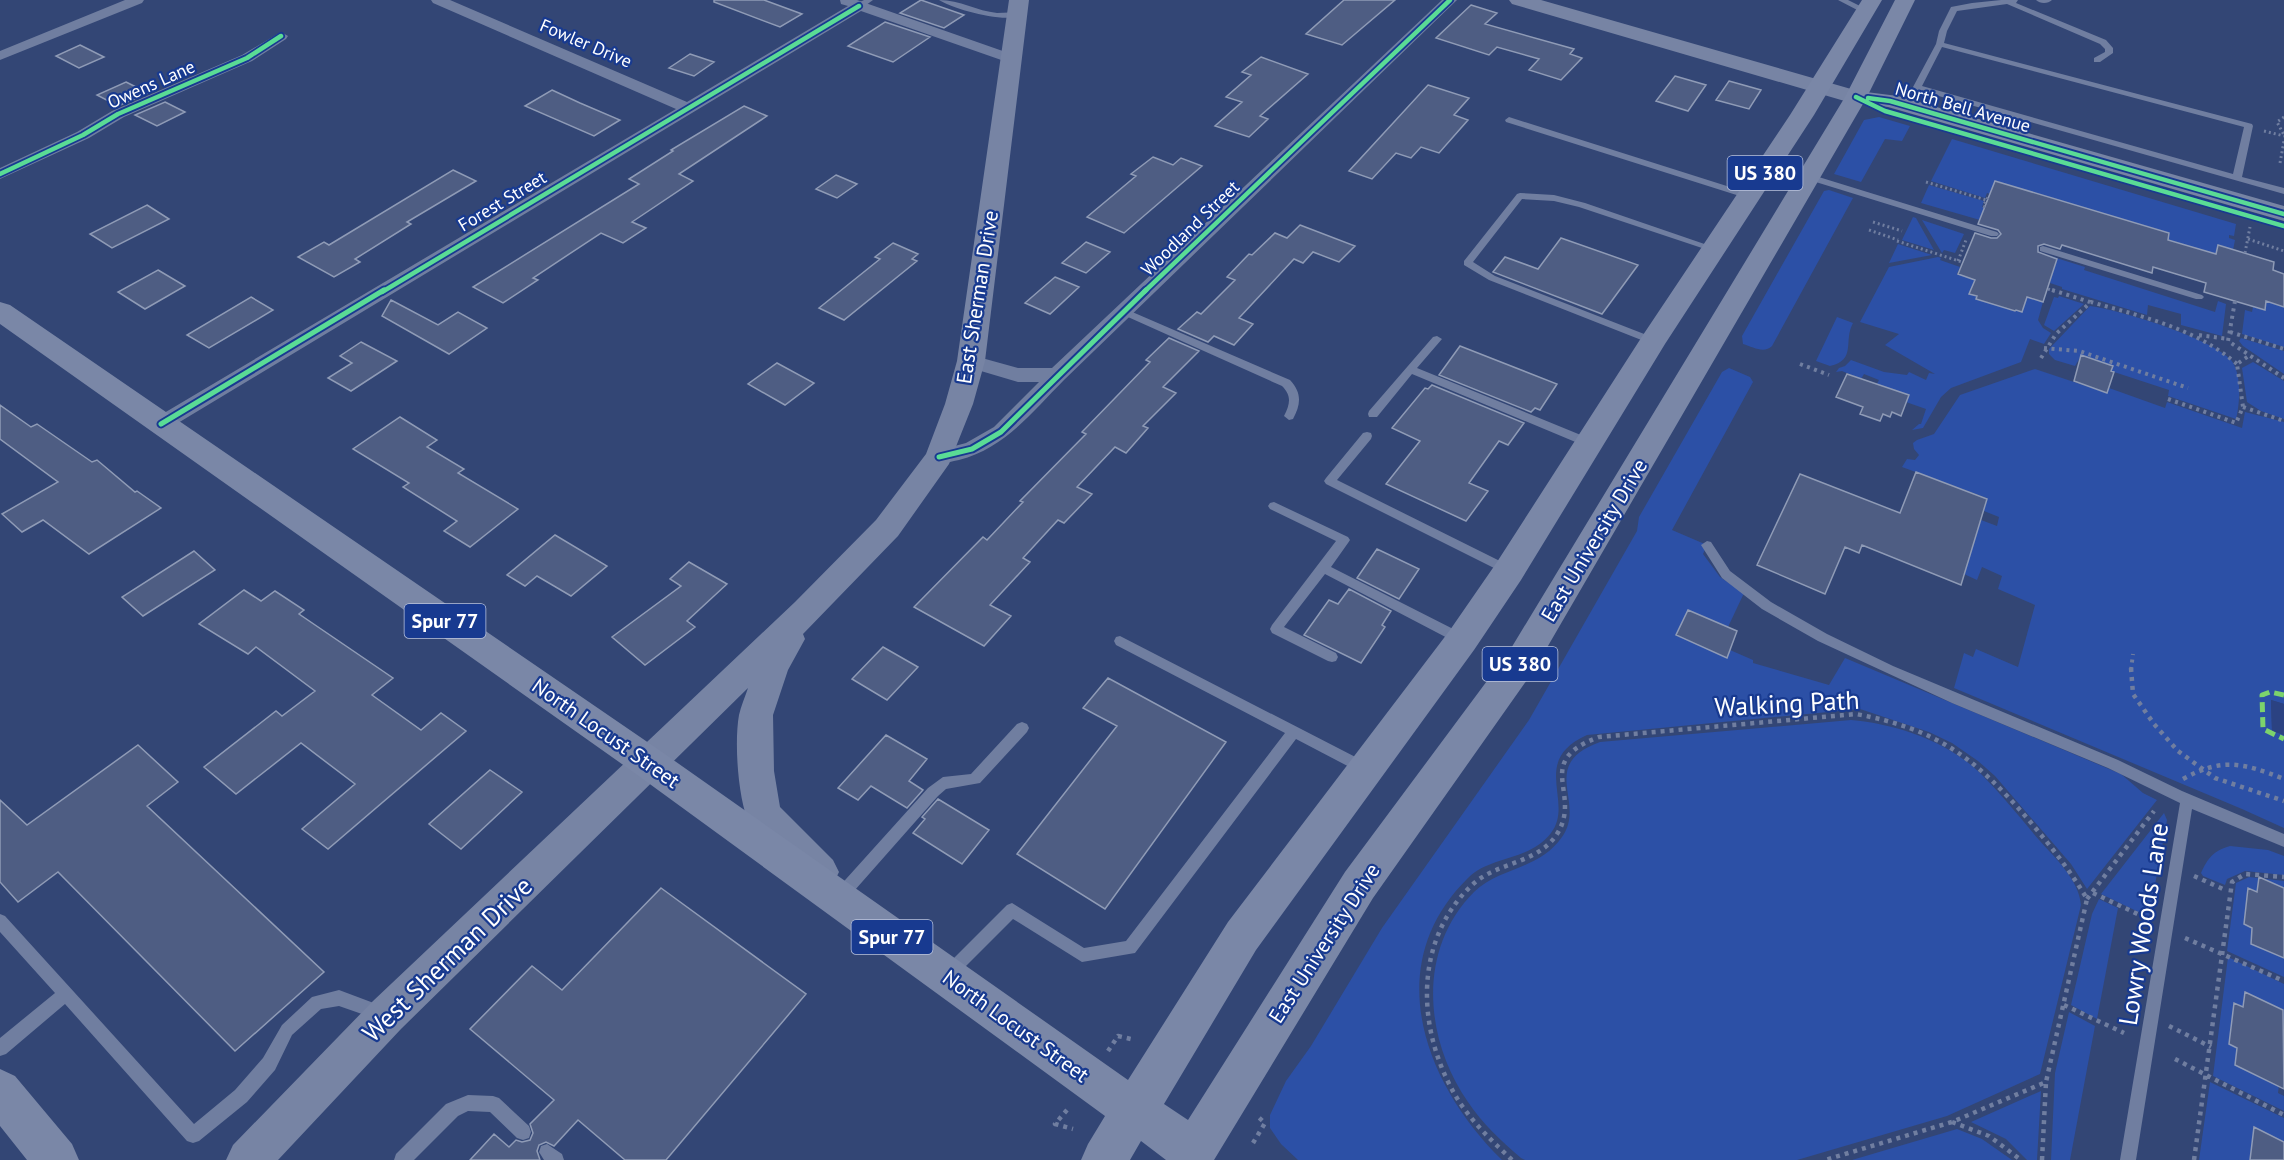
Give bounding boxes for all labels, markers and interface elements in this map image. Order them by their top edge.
street label: Fowler Drive [537,13,635,73]
street label: Owens Lane [104,54,198,114]
street label: North Bell Avenue [1893,77,2033,137]
road number: US 380 [1728,156,1802,190]
street label: Forest Street [454,166,550,236]
street label: Woodland Street [1136,175,1244,281]
street label: East Sherman Drive [950,208,1004,386]
street label: East University Drive [1535,454,1653,626]
road number: Spur 77 [404,604,486,638]
road number: US 380 [1482,647,1558,681]
street label: North Locust Street [527,672,685,794]
street label: Walking Path [1714,683,1860,723]
street label: Lowry Woods Lane [2111,820,2175,1028]
street label: East University Drive [1262,858,1386,1028]
street label: West Sherman Drive [355,869,539,1049]
road number: Spur 77 [852,920,932,954]
street label: North Locust Street [938,964,1094,1088]

